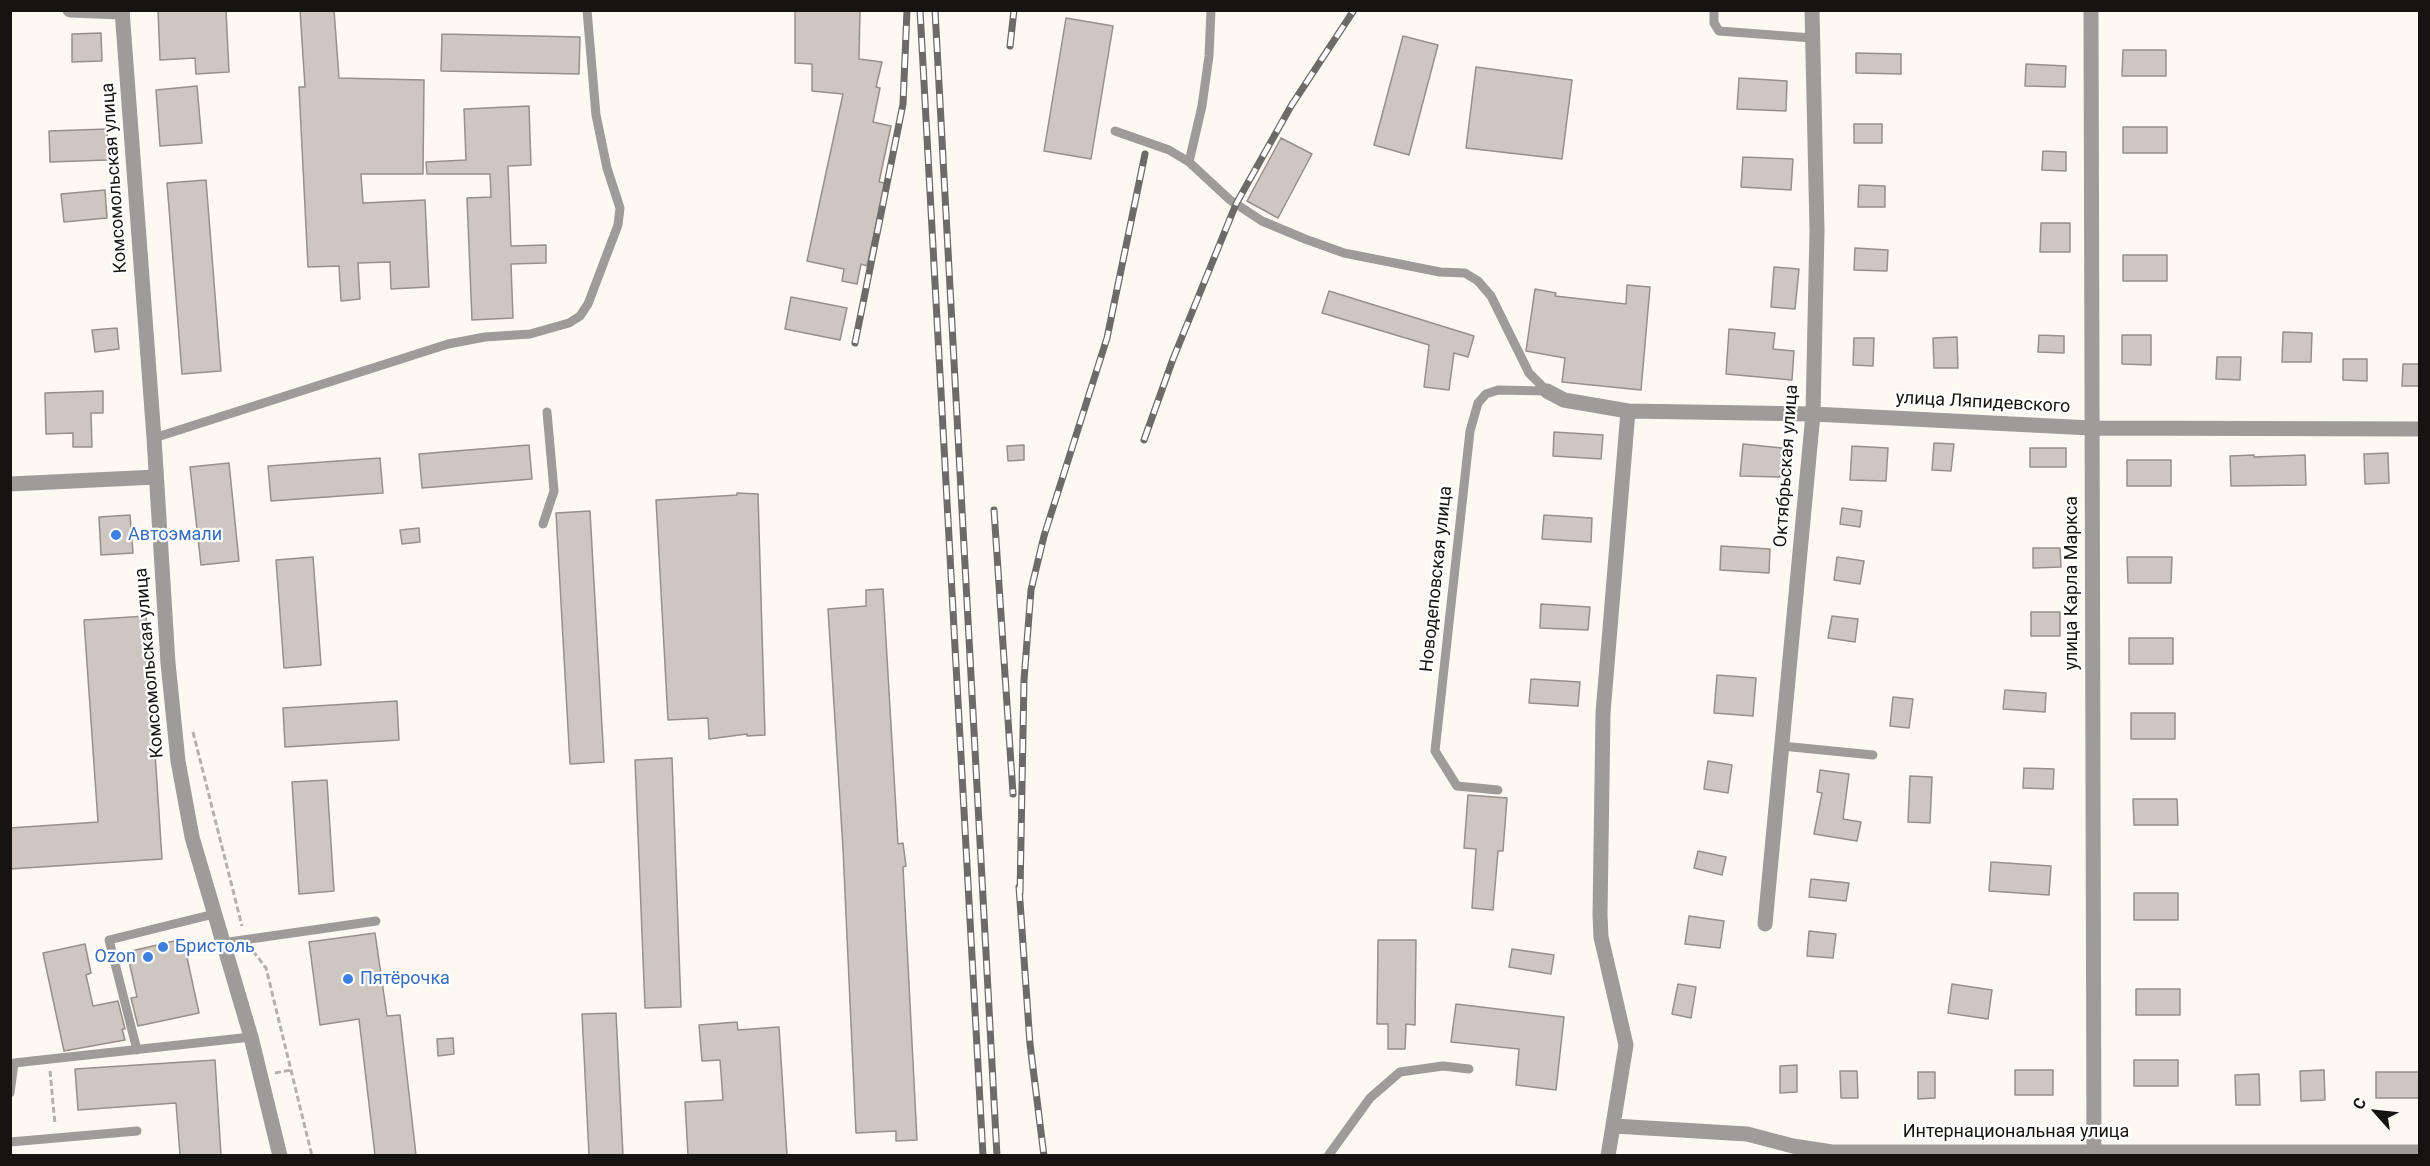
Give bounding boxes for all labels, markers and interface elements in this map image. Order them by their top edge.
street label: Комсомольская улица [98,82,132,274]
street label: Октябрьская улица [1771,384,1803,548]
street label: улица Ляпидевского [1895,388,2071,418]
street label: Новодеповская улица [1416,485,1458,673]
street label: улица Карла Маркса [2061,496,2083,670]
place label: Автоэмали [128,524,222,546]
marker: Автоэмали [109,528,123,542]
street label: Комсомольская улица [131,567,169,759]
place label: Бристоль [175,936,255,958]
marker: Бристоль [156,940,170,954]
place label: Ozon [95,946,136,968]
marker: Ozon [141,950,155,964]
place label: Пятёрочка [360,968,450,990]
marker: Пятёрочка [341,972,355,986]
north arrow [2346,1082,2406,1142]
text: С [2349,1095,2370,1113]
street label: Интернациональная улица [1903,1121,2129,1143]

